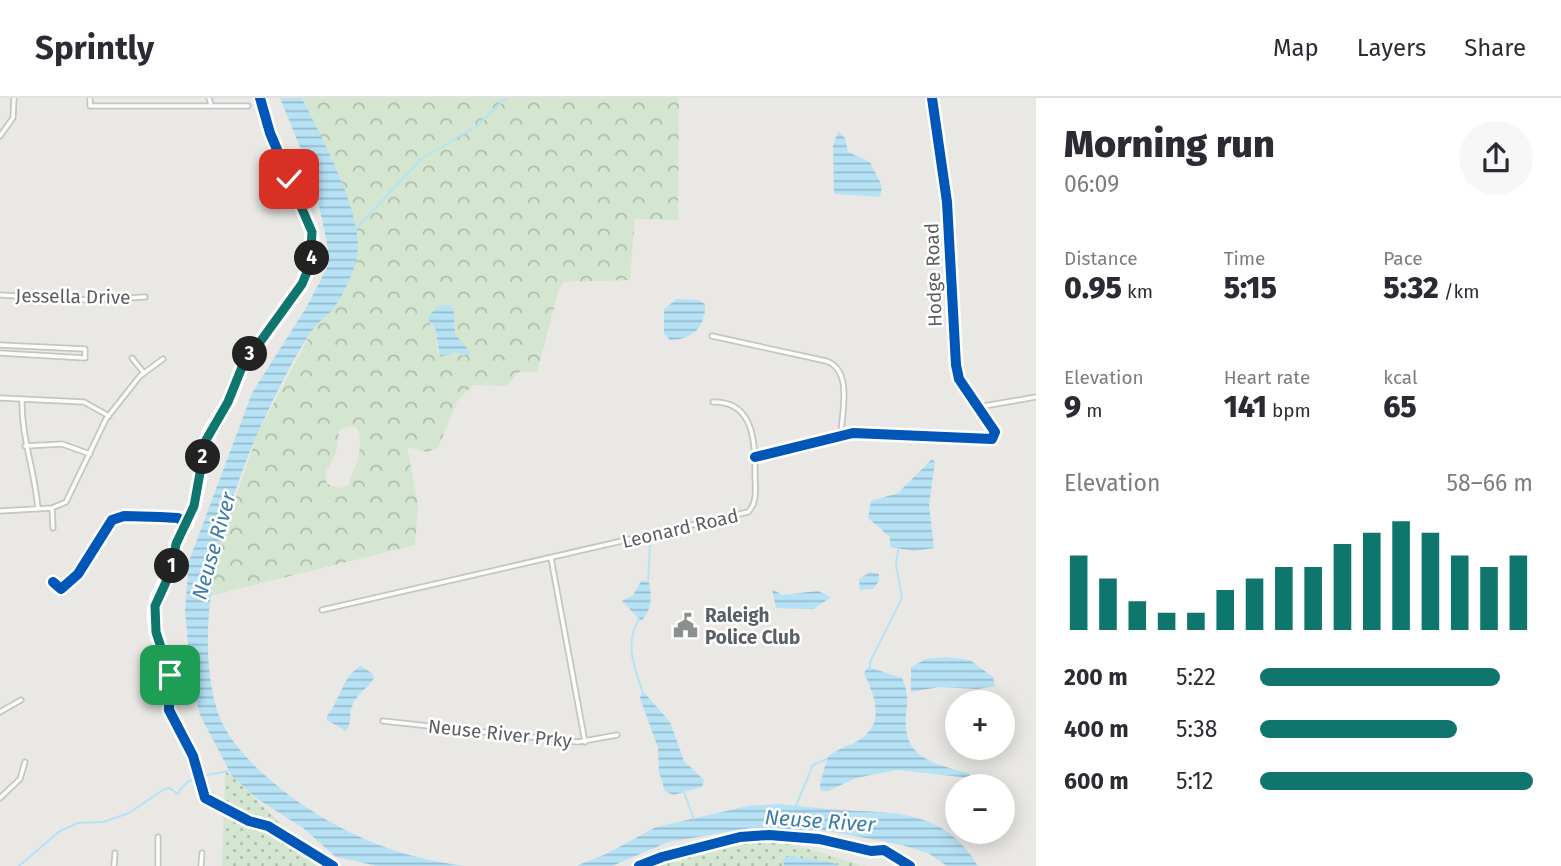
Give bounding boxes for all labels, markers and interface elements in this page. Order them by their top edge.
text: Sprintly [35,28,154,68]
text: Map [1273,34,1319,62]
text: Layers [1357,34,1426,62]
text: Share [1464,34,1526,62]
text: Morning run [1064,121,1275,167]
button: share [1459,121,1533,195]
pin [259,149,319,209]
icon: check [270,160,308,198]
text: 06:09 [1064,170,1119,198]
street label: Hodge Road [920,223,947,327]
pin: 4 [294,240,330,276]
text: 4 [306,246,317,269]
text: Distance [1064,247,1138,270]
text: Time [1224,247,1265,270]
text: Pace [1383,247,1423,270]
text: 0.95 [1064,270,1122,306]
text: 5:15 [1224,270,1277,306]
text: 5:32 [1383,270,1439,306]
text: km [1122,280,1153,303]
text: /km [1439,280,1480,303]
street label: Jessella Drive [15,284,131,309]
pin: 3 [232,336,268,372]
text: 3 [245,342,254,365]
text: Elevation [1064,366,1144,389]
text: Heart rate [1224,366,1310,389]
text: kcal [1383,366,1418,389]
text: 9 [1064,389,1081,425]
text: 141 [1224,389,1267,425]
text: 65 [1383,389,1417,425]
text: m [1081,399,1102,422]
text: bpm [1267,399,1311,422]
pin: 2 [186,440,220,474]
text: 2 [198,445,207,468]
text: Elevation [1064,469,1160,497]
text: 58–66 m [1447,469,1533,497]
water label: Neuse River [186,488,242,603]
street label: Leonard Road [620,504,741,553]
pin: 1 [154,548,190,584]
text: 1 [167,554,176,577]
place label: Raleigh Police Club [705,604,800,649]
public building icon: Raleigh Police Club [671,612,699,640]
pin [140,645,200,705]
icon: arrive [151,656,189,694]
text: 200 m [1064,663,1128,691]
text: 5:22 [1176,663,1216,691]
map controls [945,690,1015,844]
button: + [945,690,1015,760]
street label: Neuse River Prky [427,715,574,753]
text: 400 m [1064,715,1129,743]
text: 5:38 [1176,715,1217,743]
text: 600 m [1064,767,1129,795]
text: 5:12 [1176,767,1213,795]
button: − [945,774,1015,844]
water label: Neuse River [764,804,877,838]

